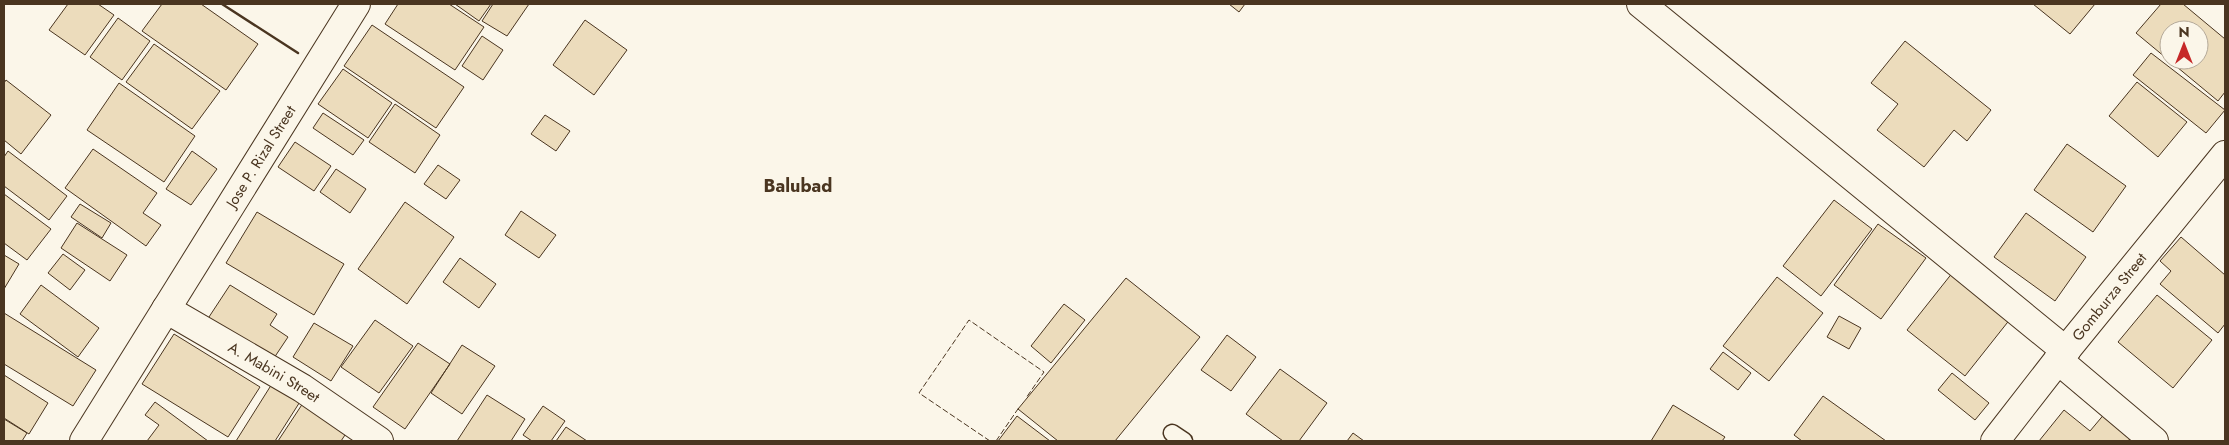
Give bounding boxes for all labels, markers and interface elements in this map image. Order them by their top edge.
north arrow [2159,20,2209,70]
text: N [2178,22,2190,42]
street label: Jose P. Rizal Street [220,101,301,214]
district label: Balubad [764,173,832,199]
street label: Gomburza Street [2067,248,2152,346]
street label: A. Mabini Street [224,336,325,408]

